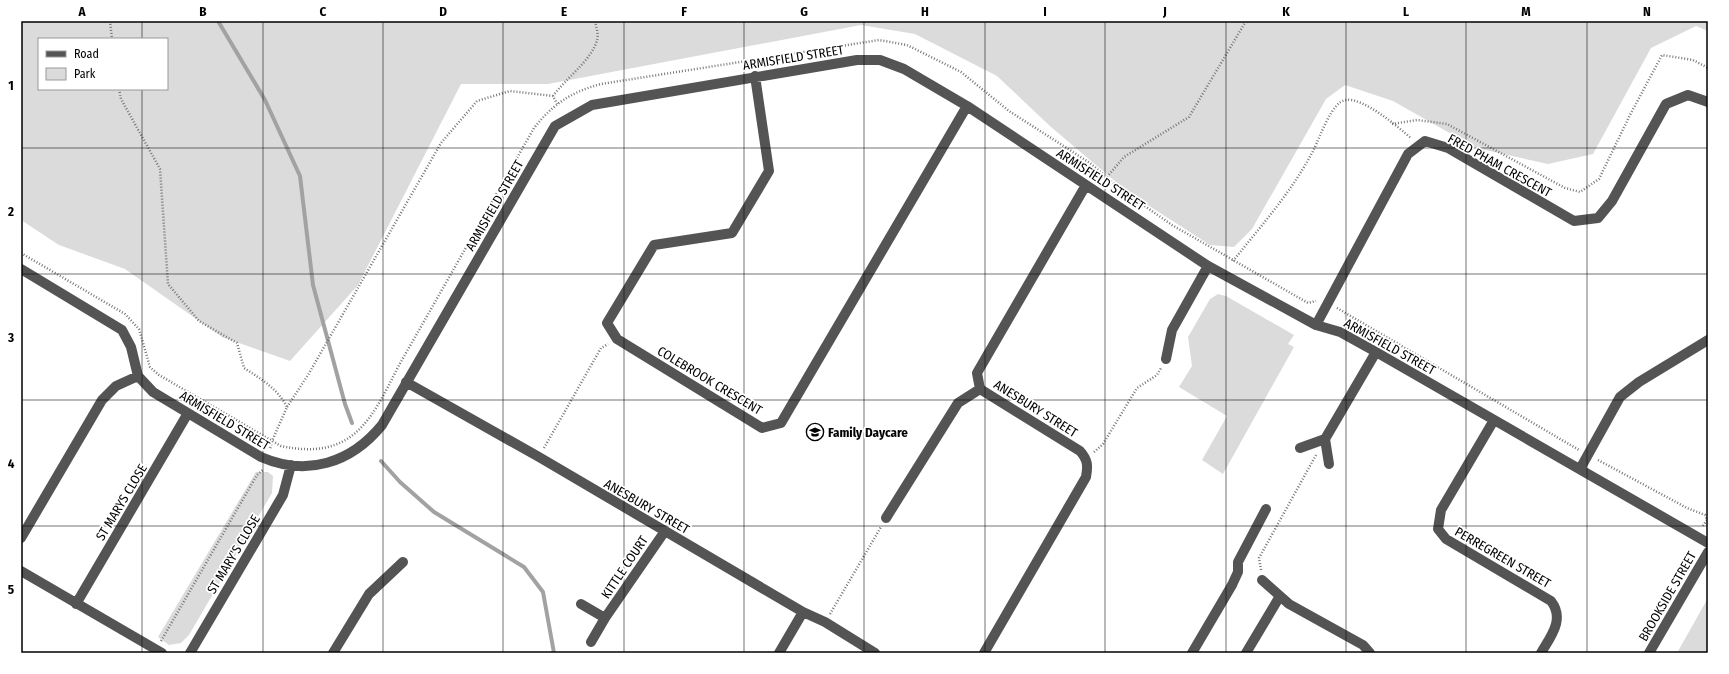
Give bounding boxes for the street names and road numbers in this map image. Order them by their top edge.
street label: ARMISFIELD STREET [741,42,845,73]
street label: FRED PHAM CRESCENT [1445,131,1554,200]
street label: ARMISFIELD STREET [1054,145,1148,214]
street label: ARMISFIELD STREET [462,157,526,253]
street label: ARMISFIELD STREET [1341,315,1438,378]
street label: COLEBROOK CRESCENT [655,343,765,418]
street label: ANESBURY STREET [991,377,1080,440]
street label: ARMISFIELD STREET [177,388,272,453]
street label: ST MARYS CLOSE [93,461,150,543]
street label: ANESBURY STREET [602,476,692,537]
street label: ST MARY'S CLOSE [204,512,263,596]
street label: PERREGREEN STREET [1452,524,1553,591]
street label: KITTLE COURT [598,533,651,601]
street label: BROOKSIDE STREET [1636,549,1699,644]

